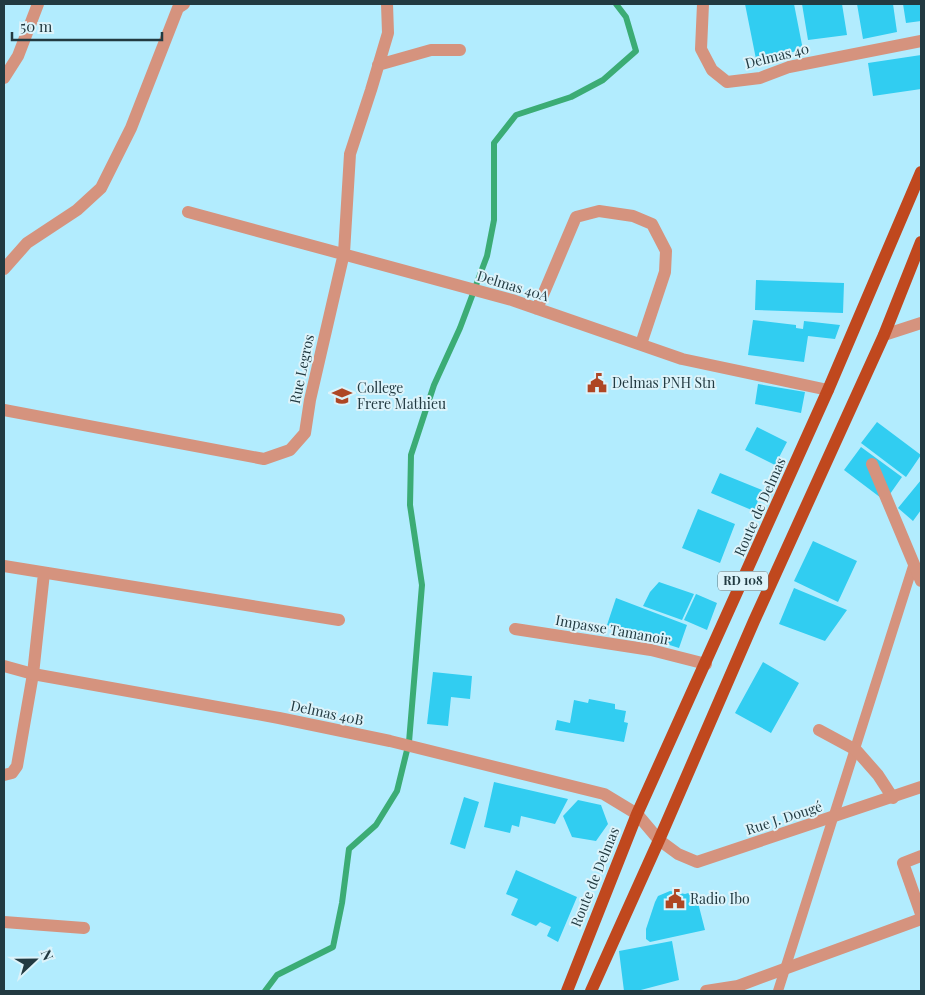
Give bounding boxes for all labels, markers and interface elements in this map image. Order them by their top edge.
scale bar [12,10,162,42]
text: 50 m [20,16,53,36]
street label: Delmas 40 [743,38,811,73]
street label: Delmas 40A [475,266,552,306]
street label: Rue Legros [285,333,318,405]
public building icon: Delmas PNH Stn [586,372,608,394]
place label: Delmas PNH Stn [612,373,716,392]
place label: College Frere Mathieu [357,378,446,413]
school or university icon: College Frere Mathieu [331,385,353,407]
street label: Route de Delmas [729,455,790,559]
road number: RD 108 [718,572,768,590]
street label: Impasse Tamanoir [554,610,673,649]
street label: Delmas 40B [289,696,366,730]
street label: Rue J. Dougé [743,796,825,839]
street label: Route de Delmas [566,824,623,930]
public building icon: Radio Ibo [664,888,686,910]
place label: Radio Ibo [690,889,750,908]
north arrow [10,935,60,985]
text: N [37,947,58,963]

